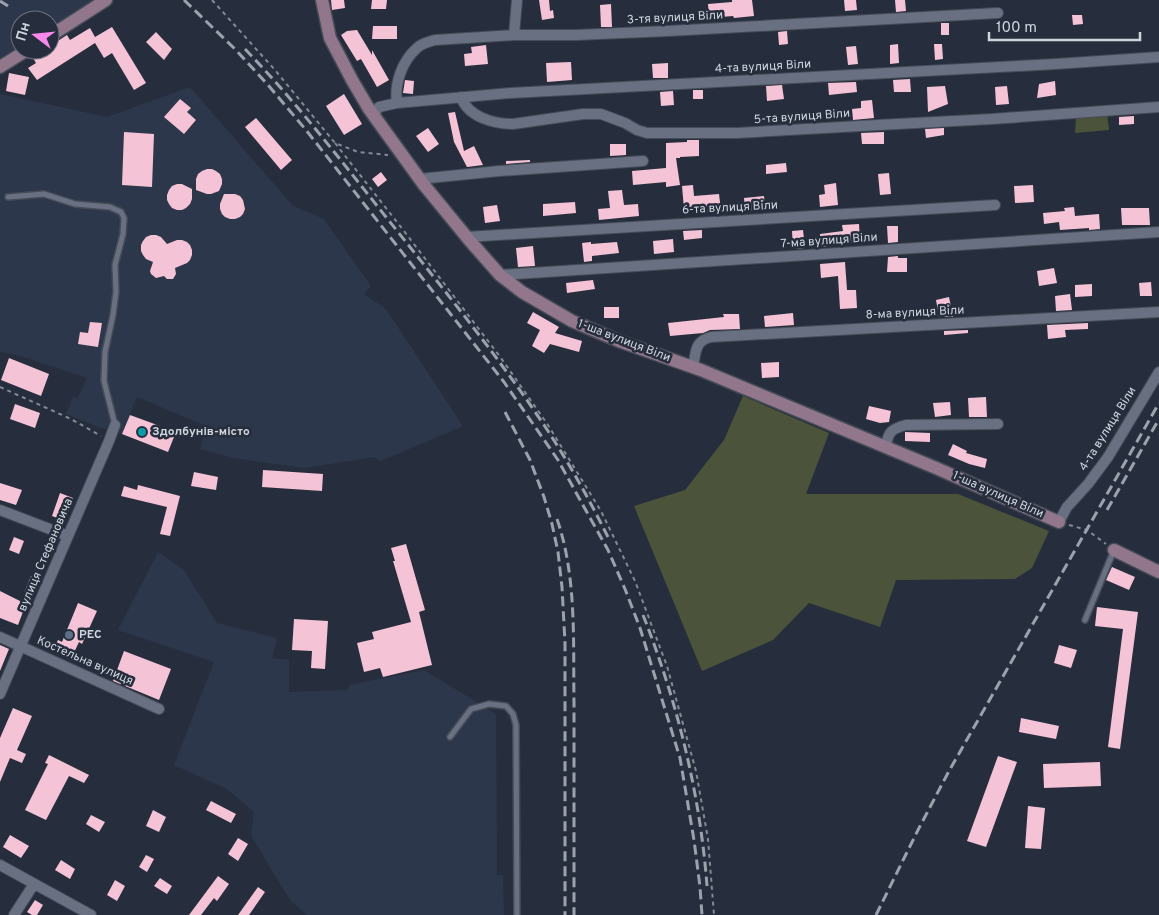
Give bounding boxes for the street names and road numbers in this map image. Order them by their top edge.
street label: 3-тя вулиця Віли [626,7,724,29]
street label: 4-та вулиця Віли [714,56,812,78]
street label: 5-та вулиця Віли [753,106,851,128]
street label: 6-та вулиця Віли [682,197,778,219]
street label: 7-ма вулиця Віли [780,230,878,252]
street label: 8-ма вулиця Віли [865,302,965,324]
street label: 1-ша вулиця Віли [575,316,673,366]
street label: 4-та вулиця Віли [1076,384,1140,474]
street label: 1-ша вулиця Віли [950,468,1046,522]
street label: вулиця Стефановича [15,496,77,614]
street label: Костельна вулиця [34,633,136,689]

